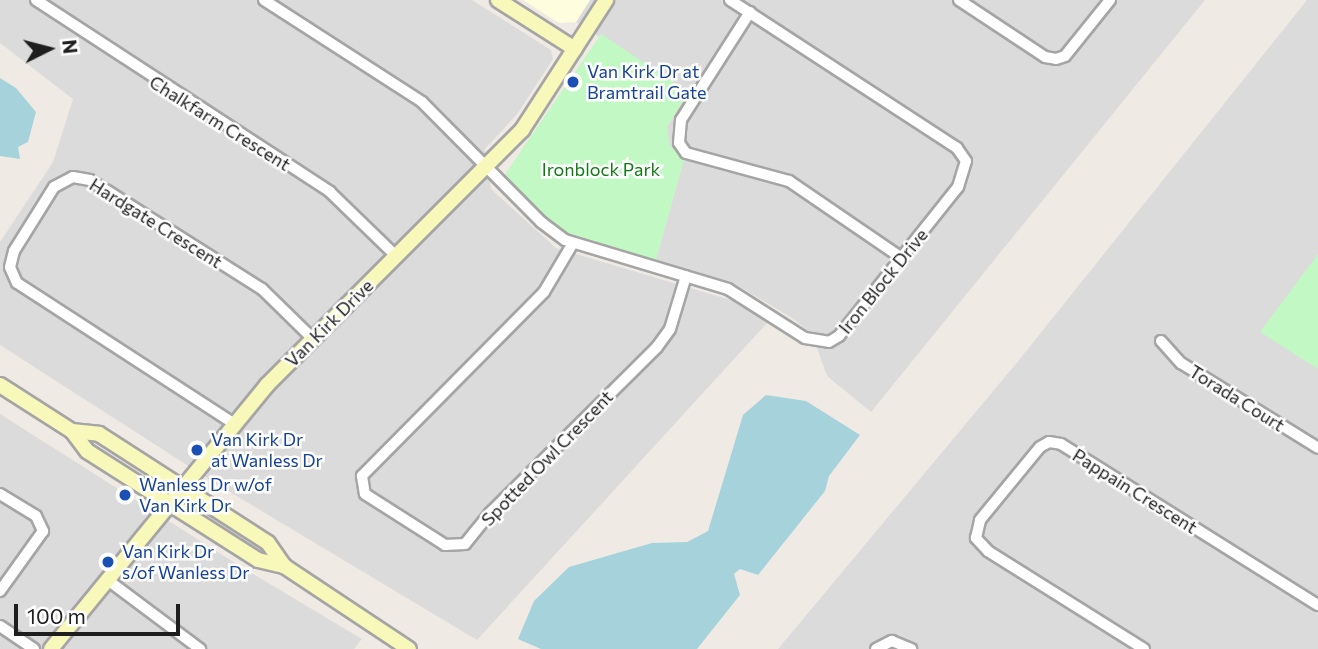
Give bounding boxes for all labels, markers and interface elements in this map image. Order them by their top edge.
north arrow [14,14,84,84]
text: N [58,38,83,55]
place label: Van Kirk Dr at Bramtrail Gate [587,61,707,104]
street label: Chalkfarm Crescent [146,71,294,175]
marker: Van Kirk Dr at Bramtrail Gate [565,74,581,90]
park label: Ironblock Park [542,158,660,180]
street label: Hardgate Crescent [86,173,226,273]
street label: Iron Block Drive [834,224,932,338]
street label: Van Kirk Drive [281,275,377,371]
street label: Torada Court [1185,360,1289,436]
street label: Spotted Owl Crescent [477,386,617,530]
place label: Van Kirk Dr at Wanless Dr [211,429,323,472]
marker: Van Kirk Dr at Wanless Dr [189,442,205,458]
street label: Pappain Crescent [1069,444,1201,538]
place label: Wanless Dr w/of Van Kirk Dr [139,474,272,516]
marker: Wanless Dr w/of Van Kirk Dr [117,487,133,503]
place label: Van Kirk Dr s/of Wanless Dr [122,541,249,584]
marker: Van Kirk Dr s/of Wanless Dr [100,554,116,570]
scale bar [18,590,184,634]
text: 100 m [27,603,86,628]

